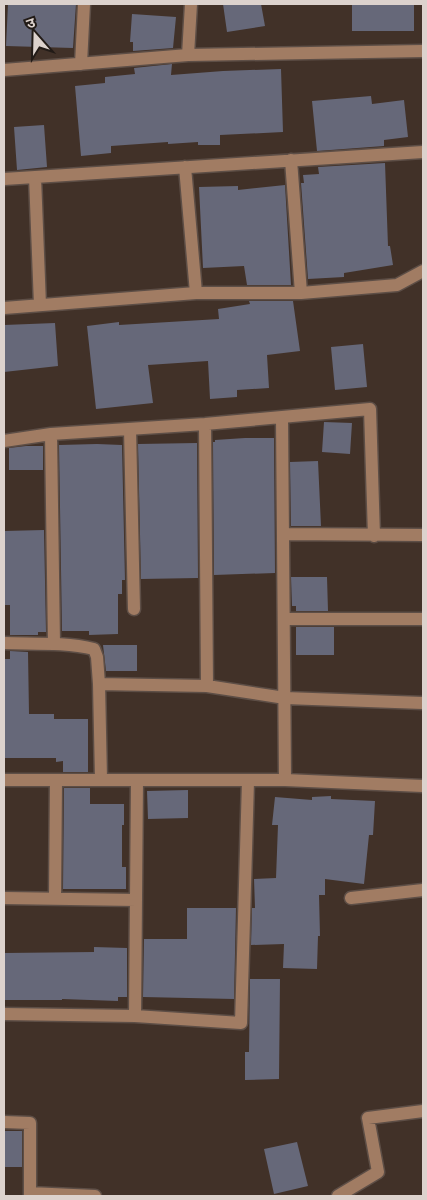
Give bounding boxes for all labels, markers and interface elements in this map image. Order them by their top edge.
north arrow [10,10,60,60]
text: उ [24,14,38,33]

